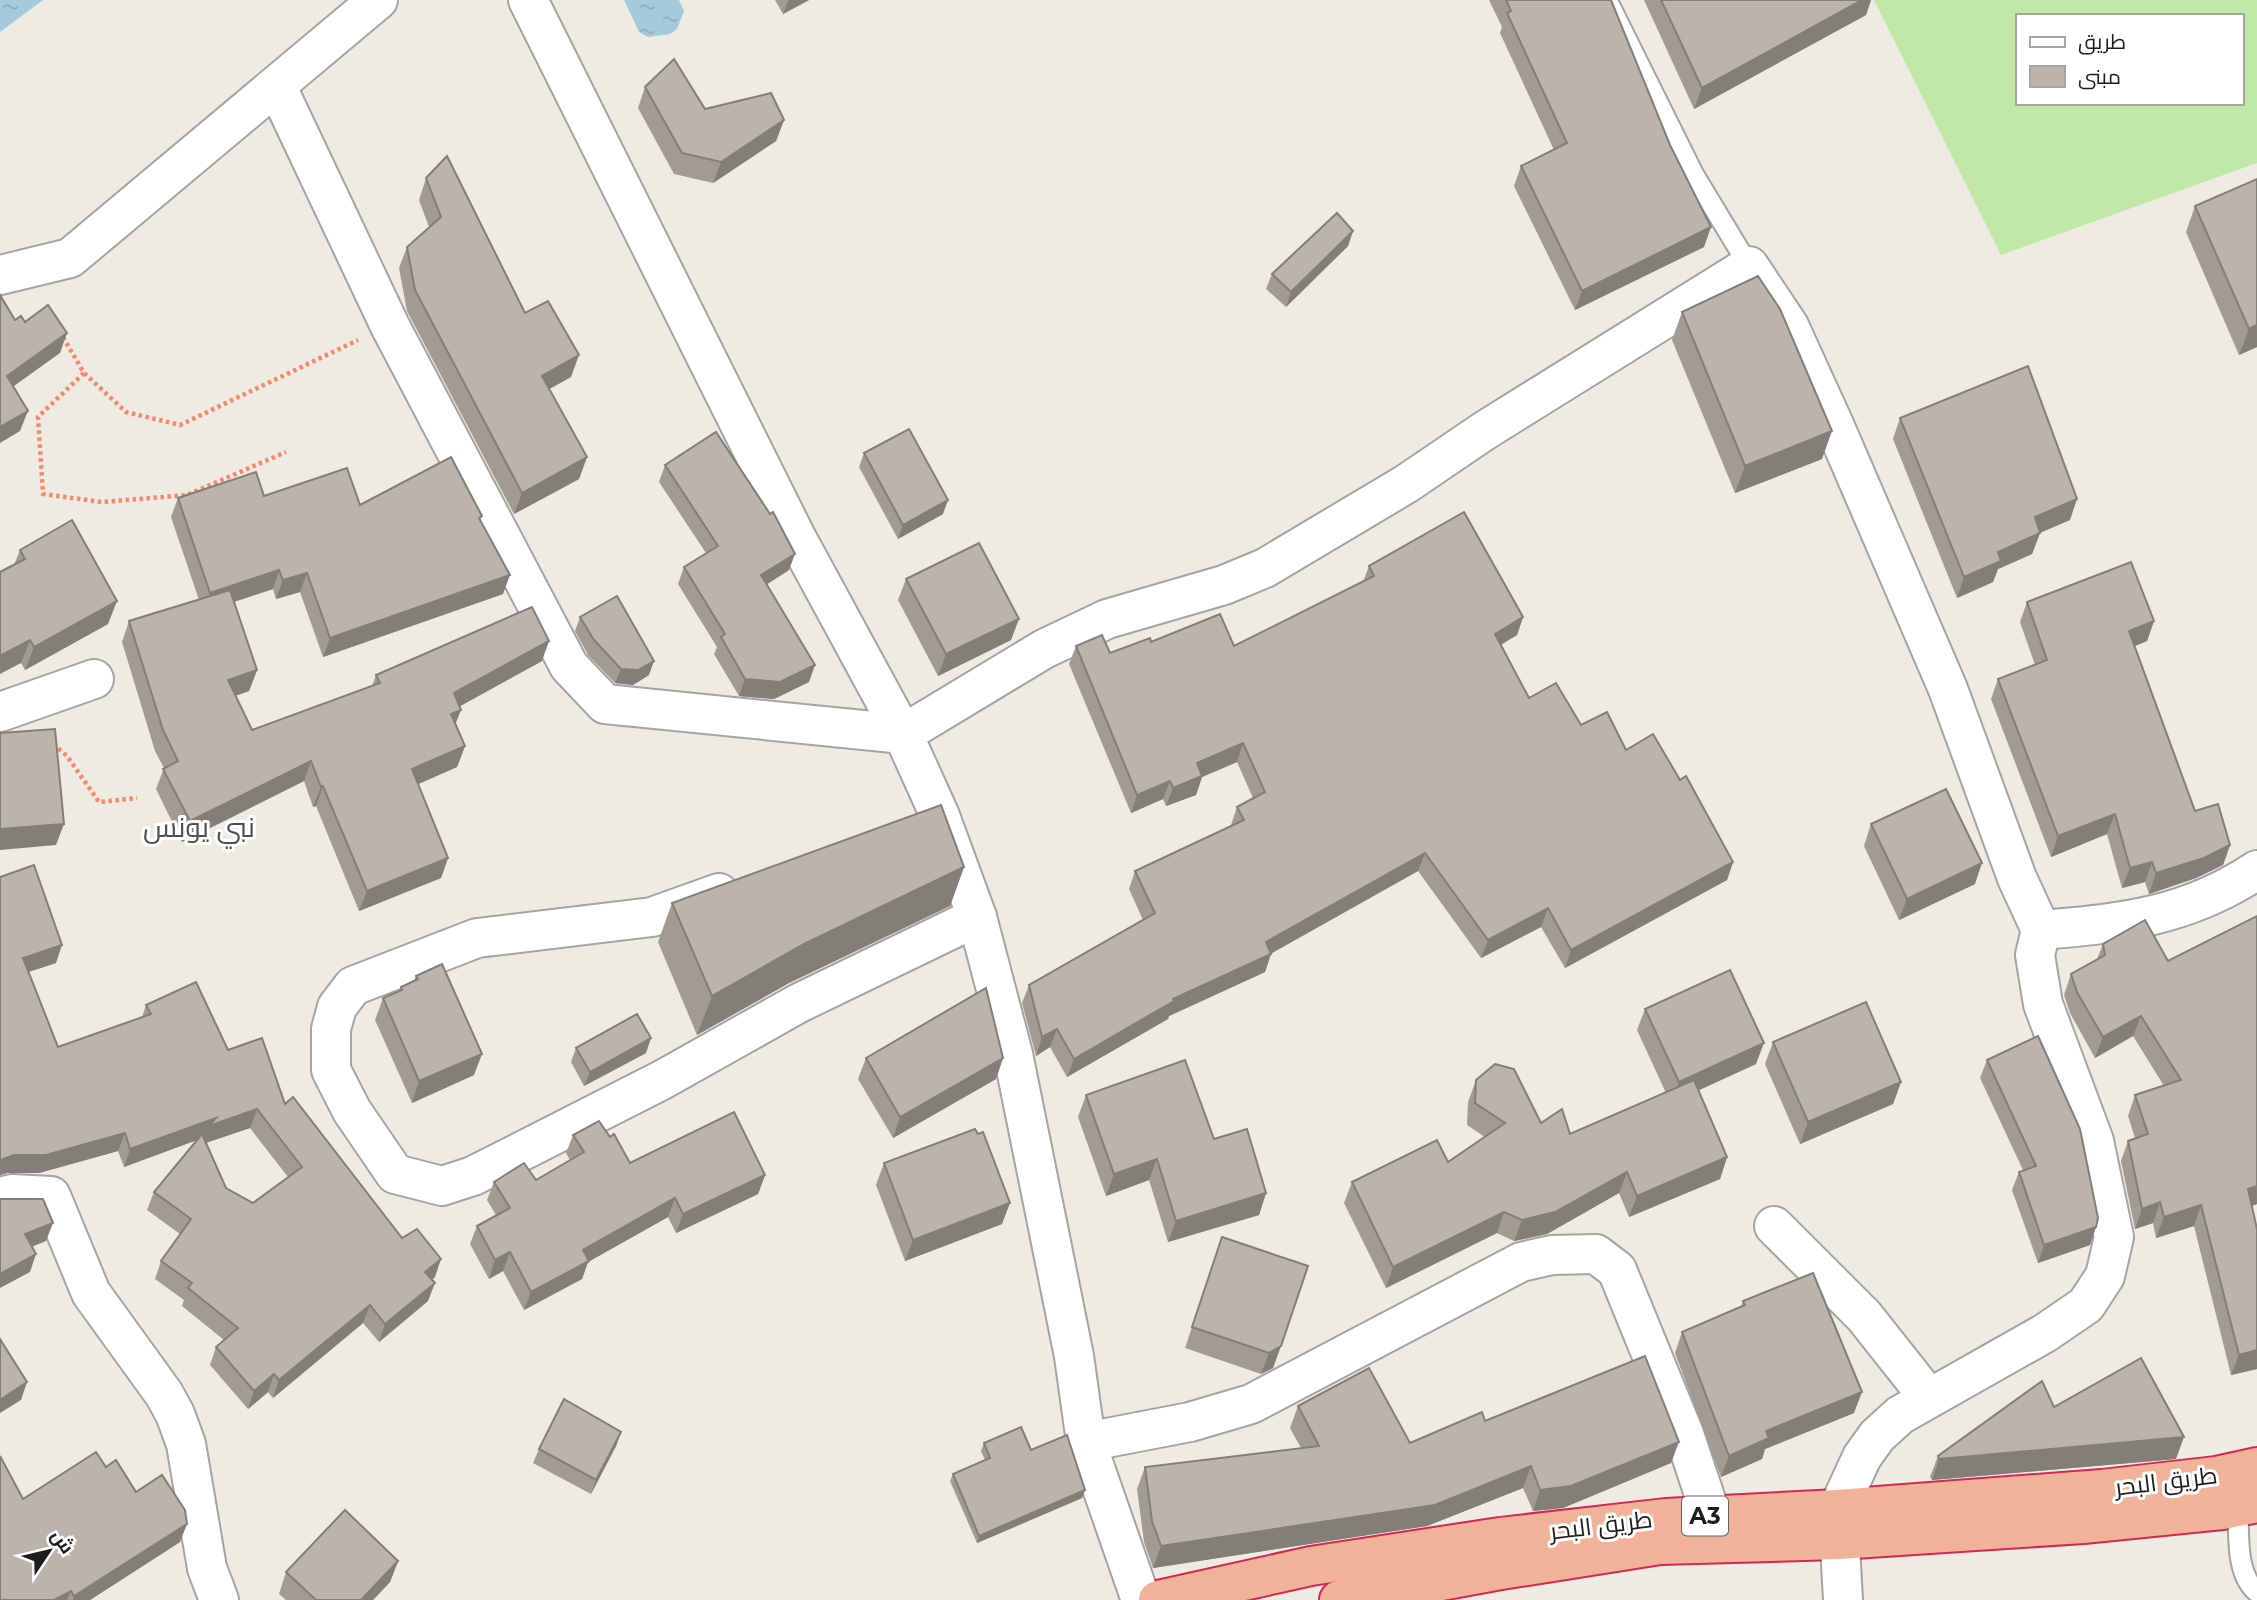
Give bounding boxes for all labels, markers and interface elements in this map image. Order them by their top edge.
legend [2016,14,2243,105]
text: طريق [2078,29,2126,55]
text: مبنى [2078,64,2121,90]
district label: نبي يونس [143,810,255,849]
street label: طريق البحر [2111,1460,2219,1503]
road number: A3 [1682,1497,1728,1536]
street label: طريق البحر [1546,1504,1654,1547]
north arrow [14,1516,84,1586]
text: ش [46,1525,79,1558]

